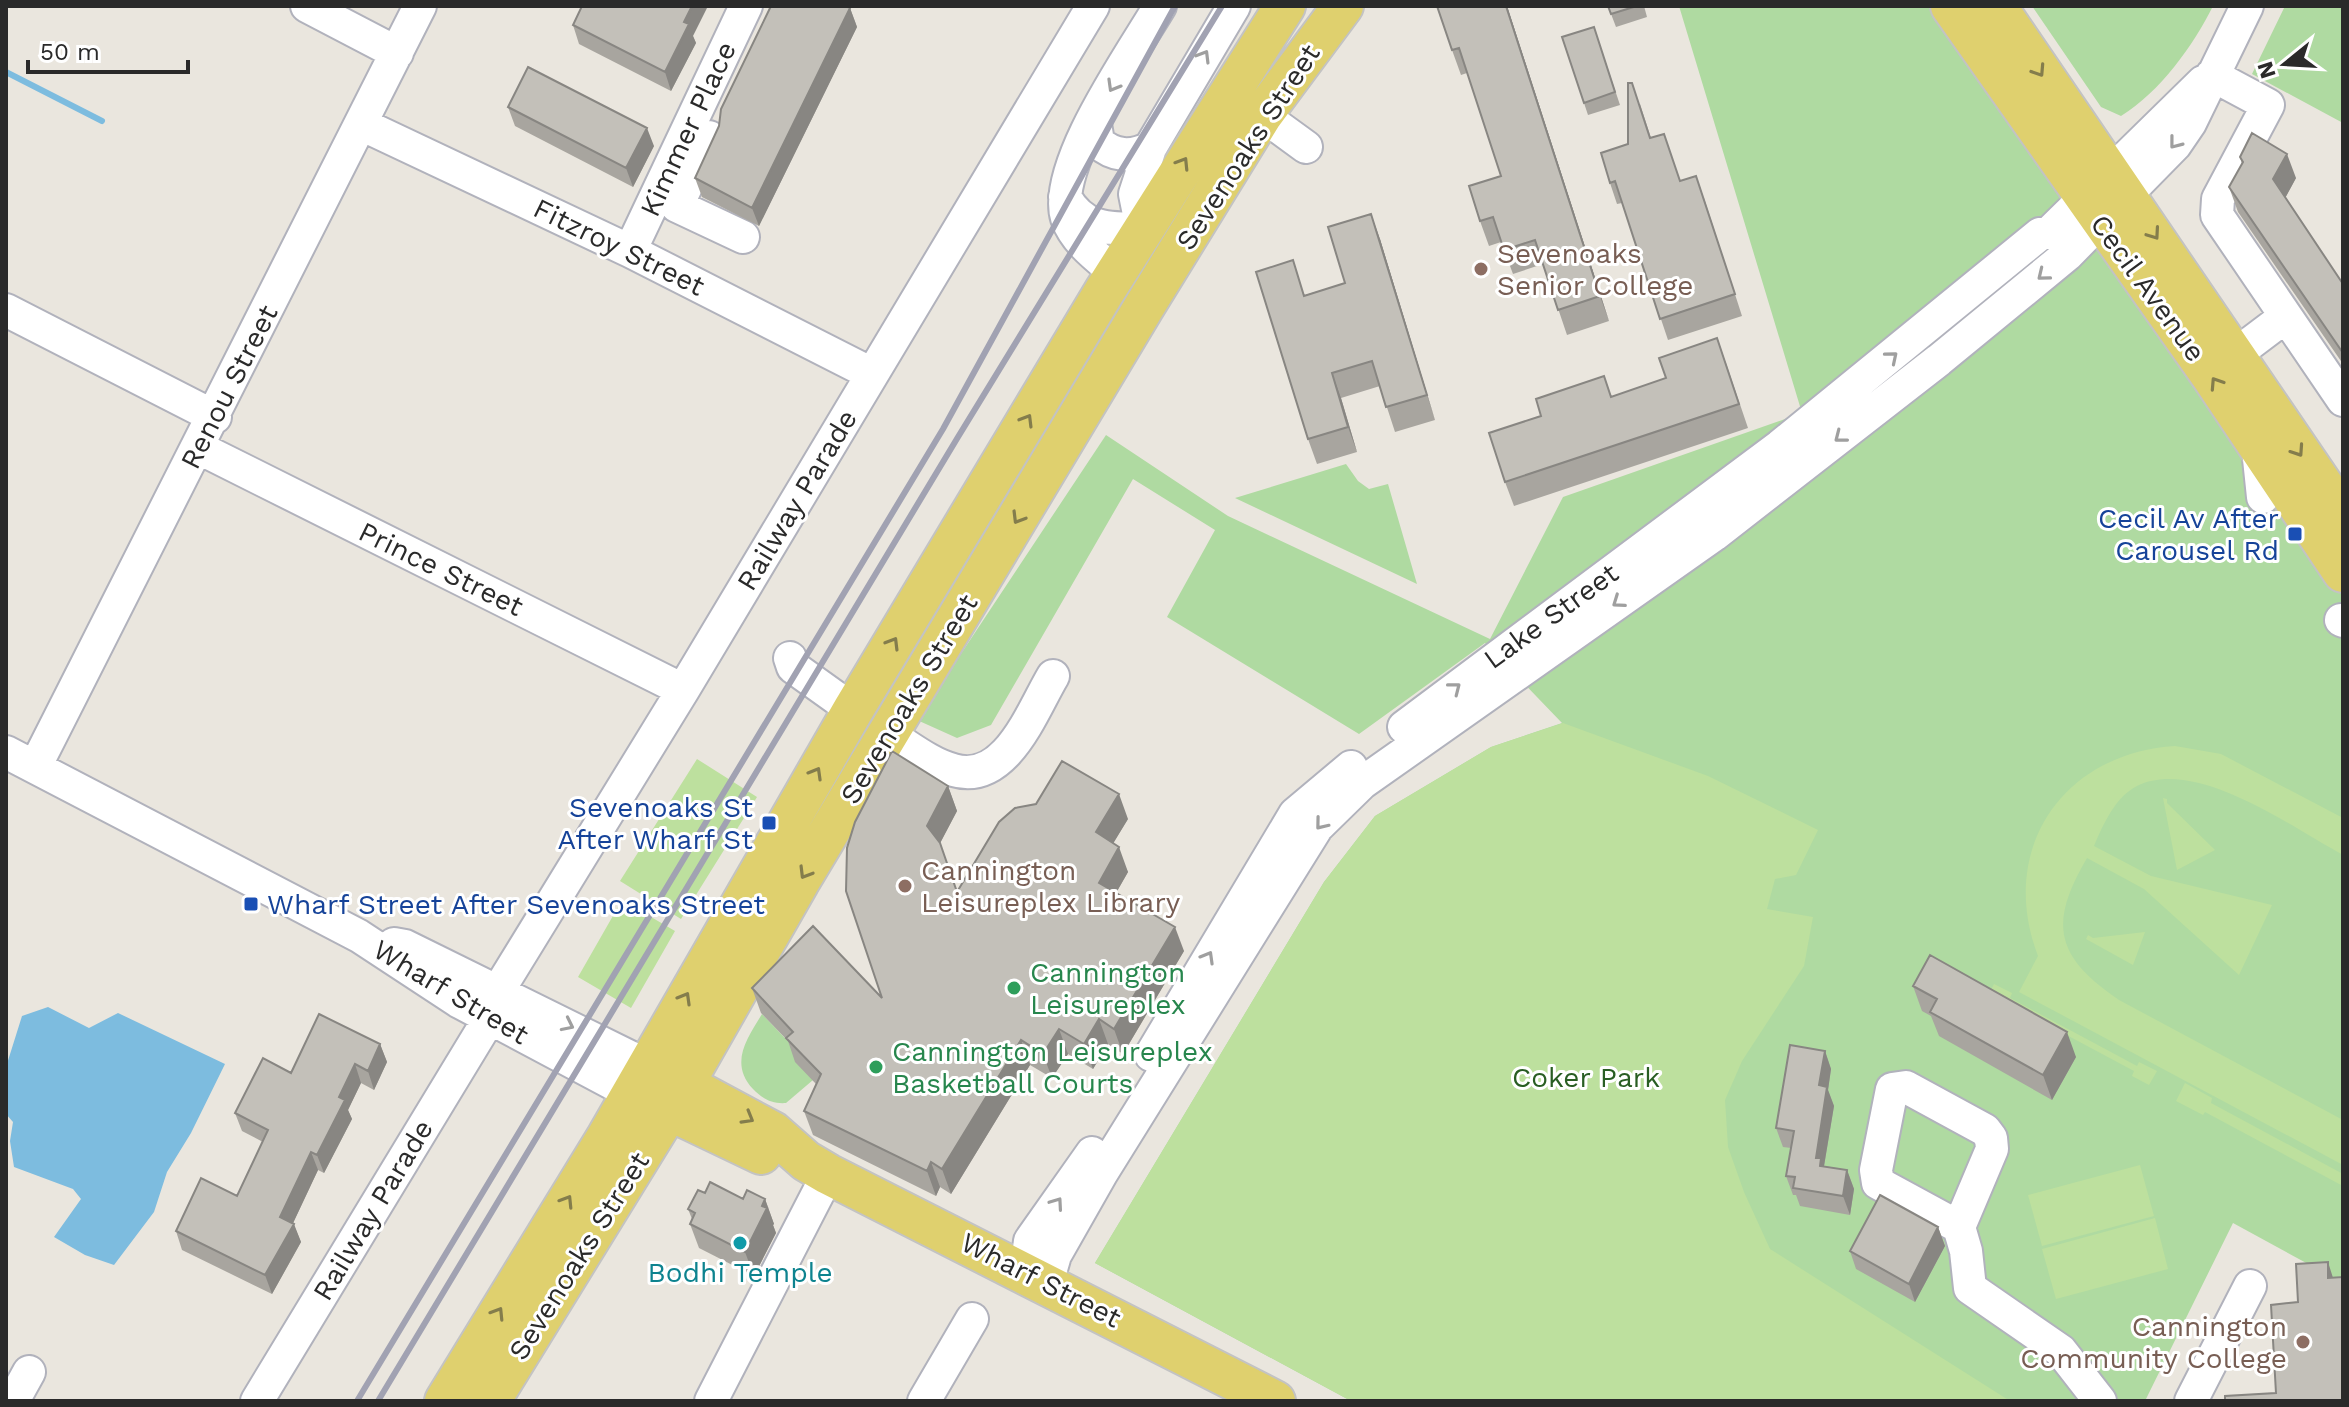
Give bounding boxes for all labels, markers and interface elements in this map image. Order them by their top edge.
scale bar [28,24,188,74]
north arrow [2245,24,2325,104]
street label: Kimmer Place [633,36,743,222]
text: 50 m [40,38,100,66]
street label: Sevenoaks Street [1169,38,1327,256]
one-way arrow [1194,50,1210,65]
text: N [2252,58,2281,82]
one-way arrow [2030,62,2045,77]
one-way arrow [1107,78,1123,92]
one-way arrow [2170,134,2185,148]
one-way arrow [1174,157,1189,172]
street label: Fitzroy Street [528,191,710,303]
street label: Cecil Avenue [2084,208,2212,368]
one-way arrow [2145,226,2160,240]
place label: Sevenoaks Senior College [1497,237,1693,302]
marker: Sevenoaks Senior College [1472,260,1490,278]
one-way arrow [2037,265,2052,279]
street label: Renou Street [174,299,285,474]
one-way arrow [1883,352,1897,367]
one-way arrow [2211,378,2226,392]
street label: Railway Parade [730,404,864,596]
one-way arrow [1017,414,1033,429]
one-way arrow [1834,428,1849,442]
one-way arrow [2289,442,2304,456]
place label: Cecil Av After Carousel Rd [2098,502,2279,567]
one-way arrow [1012,509,1027,524]
street label: Prince Street [353,515,529,623]
marker: Cecil Av After Carousel Rd [2286,525,2304,543]
street label: Lake Street [1477,556,1625,676]
street label: Sevenoaks Street [833,588,985,810]
one-way arrow [1612,592,1626,607]
one-way arrow [884,637,899,652]
one-way arrow [1446,683,1461,697]
one-way arrow [806,768,822,782]
place label: Sevenoaks St After Wharf St [557,791,753,856]
marker: Sevenoaks St After Wharf St [760,814,778,832]
one-way arrow [1316,815,1330,830]
place label: Cannington Leisureplex Library [921,854,1181,919]
one-way arrow [799,864,815,879]
marker: Cannington Leisureplex Library [896,877,914,895]
place label: Wharf Street After Sevenoaks Street [267,888,765,921]
marker: Wharf Street After Sevenoaks Street [242,895,260,913]
street label: Wharf Street [367,933,535,1051]
one-way arrow [1198,951,1214,966]
place label: Cannington Leisureplex [1030,956,1186,1021]
marker: Cannington Leisureplex [1005,979,1023,997]
one-way arrow [675,992,690,1007]
one-way arrow [559,1015,574,1031]
place label: Cannington Leisureplex Basketball Courts [892,1035,1213,1100]
marker: Cannington Leisureplex Basketball Courts [867,1058,885,1076]
park label: Coker Park [1512,1061,1660,1094]
one-way arrow [739,1108,754,1124]
street label: Railway Parade [306,1114,440,1306]
street label: Sevenoaks Street [502,1146,656,1366]
one-way arrow [557,1196,572,1210]
one-way arrow [1047,1197,1062,1211]
street label: Wharf Street [955,1226,1127,1335]
marker: Bodhi Temple [731,1234,749,1252]
place label: Bodhi Temple [647,1256,833,1289]
one-way arrow [488,1307,504,1322]
place label: Cannington Community College [2020,1310,2287,1375]
marker: Cannington Community College [2294,1333,2312,1351]

